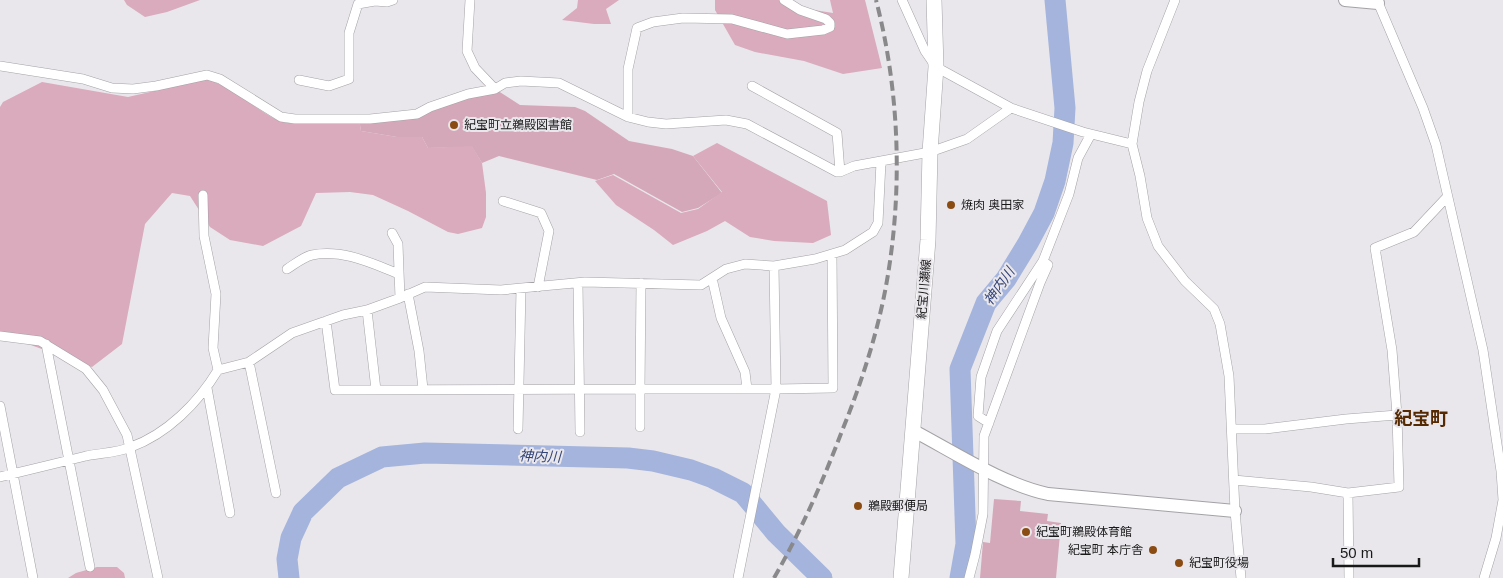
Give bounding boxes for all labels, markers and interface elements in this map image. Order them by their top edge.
place label: 紀宝町立鵜殿図書館 [464,118,572,132]
marker: 紀宝町立鵜殿図書館 [448,119,460,131]
place label: 焼肉 奥田家 [961,198,1024,212]
marker: 焼肉 奥田家 [945,199,957,211]
street label: 紀宝川瀬線 [914,258,934,320]
water label: 神内川 [980,263,1019,308]
district label: 紀宝町 [1394,409,1448,429]
water label: 神内川 [519,447,563,465]
place label: 鵜殿郵便局 [868,499,928,513]
marker: 鵜殿郵便局 [852,500,864,512]
place label: 紀宝町鵜殿体育館 [1036,525,1132,539]
marker: 紀宝町鵜殿体育館 [1020,526,1032,538]
scale bar [1333,536,1419,568]
place label: 紀宝町 本庁舎 [1068,543,1143,557]
marker: 紀宝町 本庁舎 [1147,544,1159,556]
text: 50 m [1340,544,1373,561]
place label: 紀宝町役場 [1189,556,1249,570]
marker: 紀宝町役場 [1173,557,1185,569]

